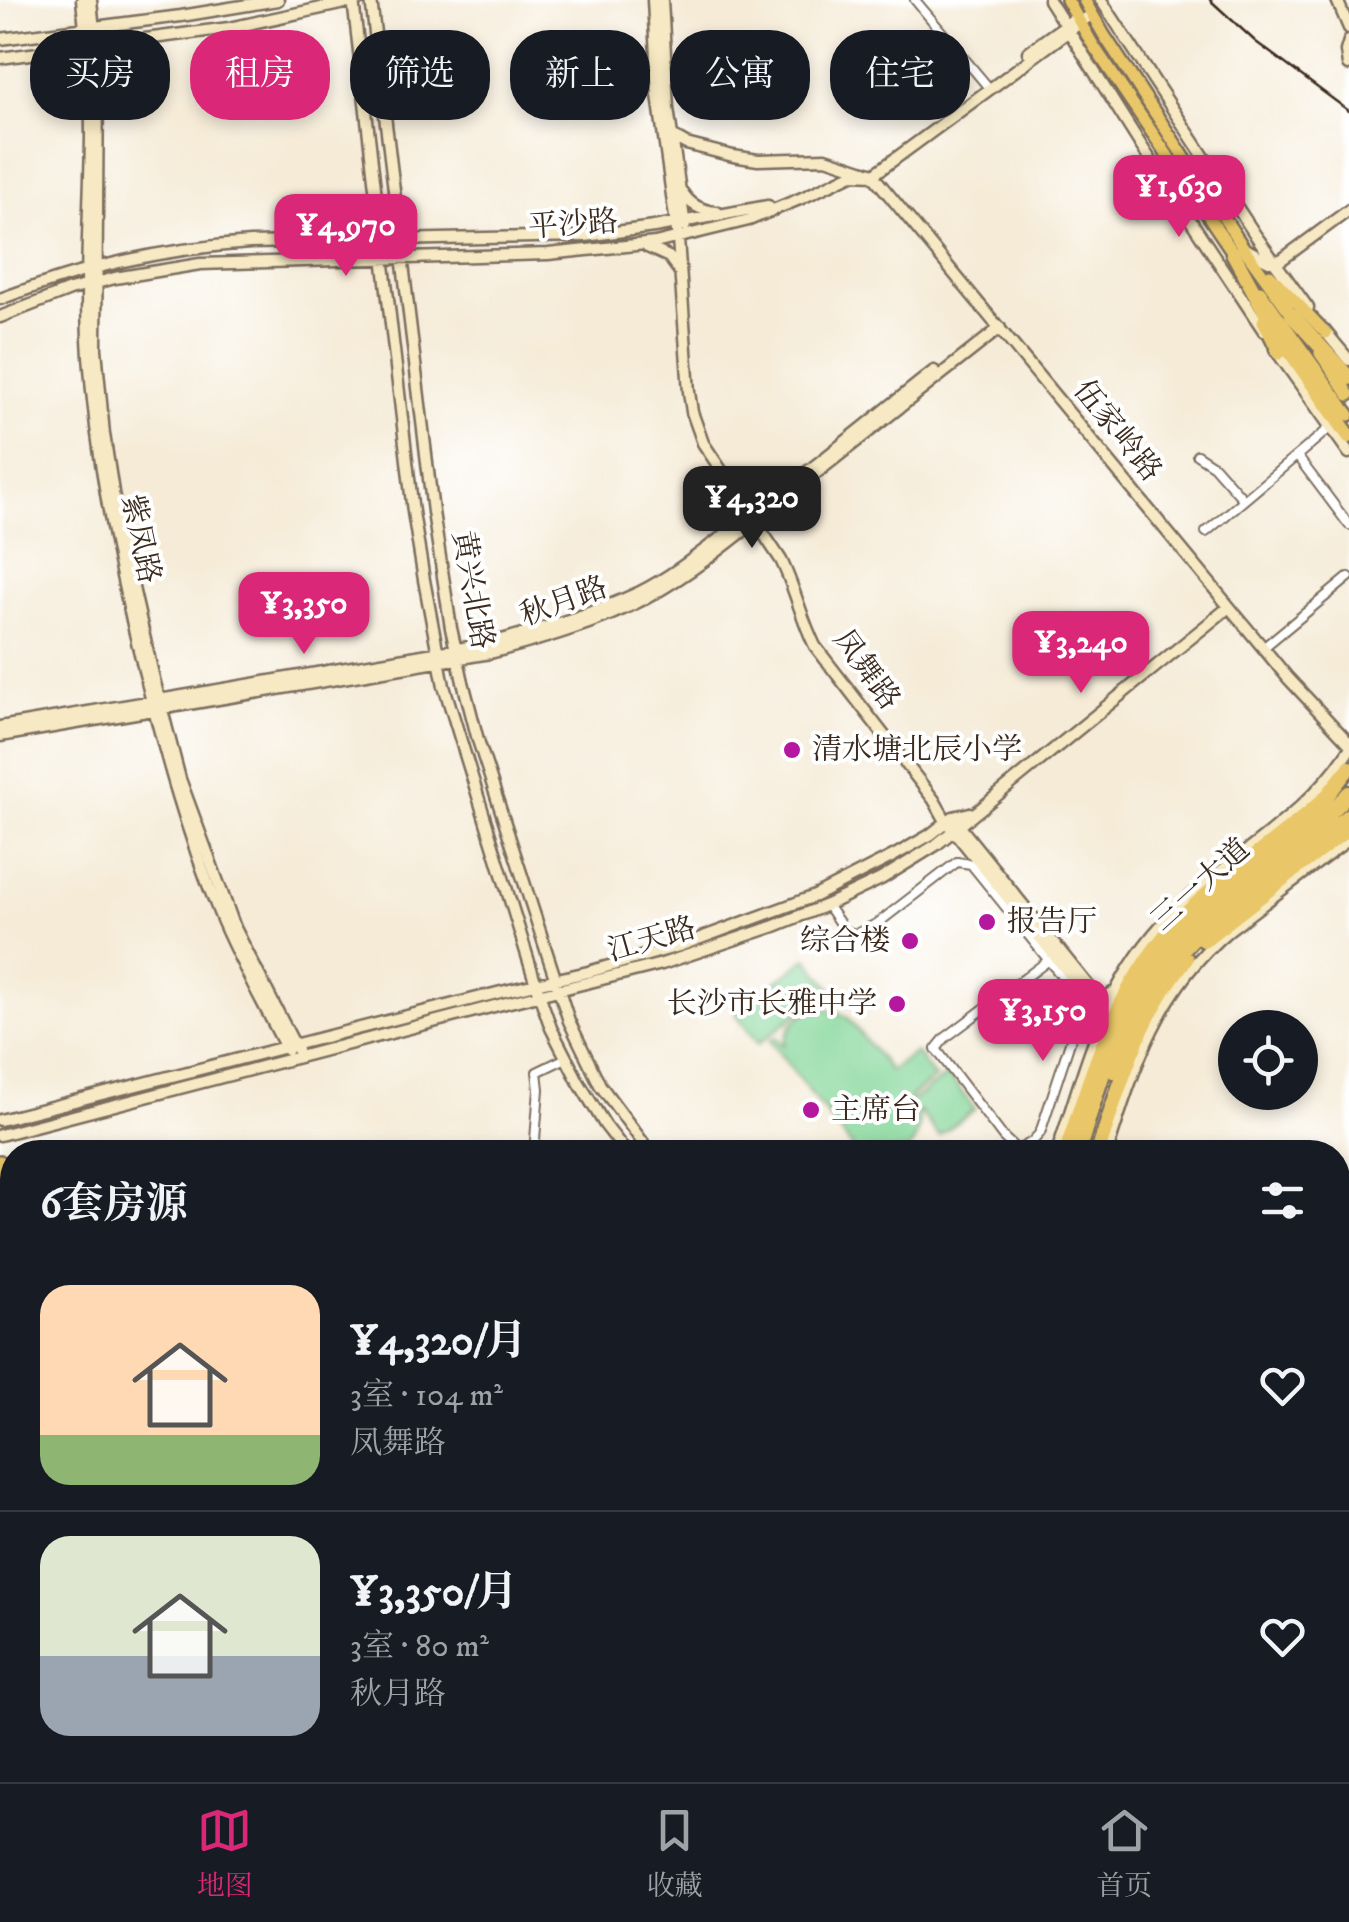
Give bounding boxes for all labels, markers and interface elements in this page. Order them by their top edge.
chip: 买房 [30,30,170,120]
chip: 租房 [190,30,330,120]
chip: 筛选 [350,30,490,120]
chip: 新上 [510,30,650,120]
chip: 公寓 [670,30,810,120]
chip: 住宅 [830,30,970,120]
pin: ¥1,630 [1098,155,1260,240]
text: ¥1,630 [1135,167,1223,207]
pin: ¥4,970 [265,194,427,279]
street label: 平沙路 [527,203,619,247]
text: ¥4,970 [296,206,396,246]
street label: 伍家岭路 [1065,373,1169,489]
pin: ¥4,320 [671,466,833,551]
text: ¥4,320 [705,478,799,518]
street label: 紫凤路 [113,491,167,587]
street label: 黄兴北路 [443,528,501,652]
street label: 秋月路 [515,569,613,635]
pin: ¥3,350 [223,572,385,657]
text: ¥3,350 [260,584,348,624]
pin: ¥3,240 [1000,611,1162,696]
street label: 凤舞路 [825,623,907,717]
text: ¥3,240 [1034,623,1128,663]
place label: 清水塘北辰小学 [812,732,1022,769]
marker: 清水塘北辰小学 [781,739,803,761]
street label: 三一大道 [1144,831,1258,939]
place label: 报告厅 [1007,904,1097,941]
street label: 江天路 [604,910,700,970]
marker: 报告厅 [976,911,998,933]
place label: 综合楼 [800,923,890,960]
marker: 综合楼 [899,930,921,952]
pin: ¥3,150 [962,979,1124,1064]
place label: 长沙市长雅中学 [667,986,877,1023]
text: ¥3,150 [1000,991,1086,1031]
marker: 长沙市长雅中学 [886,993,908,1015]
map controls [1218,1010,1318,1110]
button: locate [1218,1010,1318,1110]
place label: 主席台 [831,1092,921,1129]
marker: 主席台 [800,1099,822,1121]
icon: filters [1255,1173,1310,1228]
text: 6套房源 [40,1179,188,1231]
text: ¥4,320/月 [350,1316,527,1368]
icon: home [120,1325,240,1445]
icon: heart [1255,1358,1310,1413]
text: 3室 · 104 m² [350,1376,503,1416]
text: 凤舞路 [350,1424,446,1464]
text: ¥3,350/月 [350,1567,518,1619]
icon: home [120,1576,240,1696]
icon: heart [1255,1609,1310,1664]
text: 3室 · 80 m² [350,1627,489,1667]
text: 秋月路 [350,1675,446,1715]
tab: 地图 [197,1803,253,1904]
tab: 收藏 [646,1803,702,1904]
tab: 首页 [1096,1803,1152,1904]

